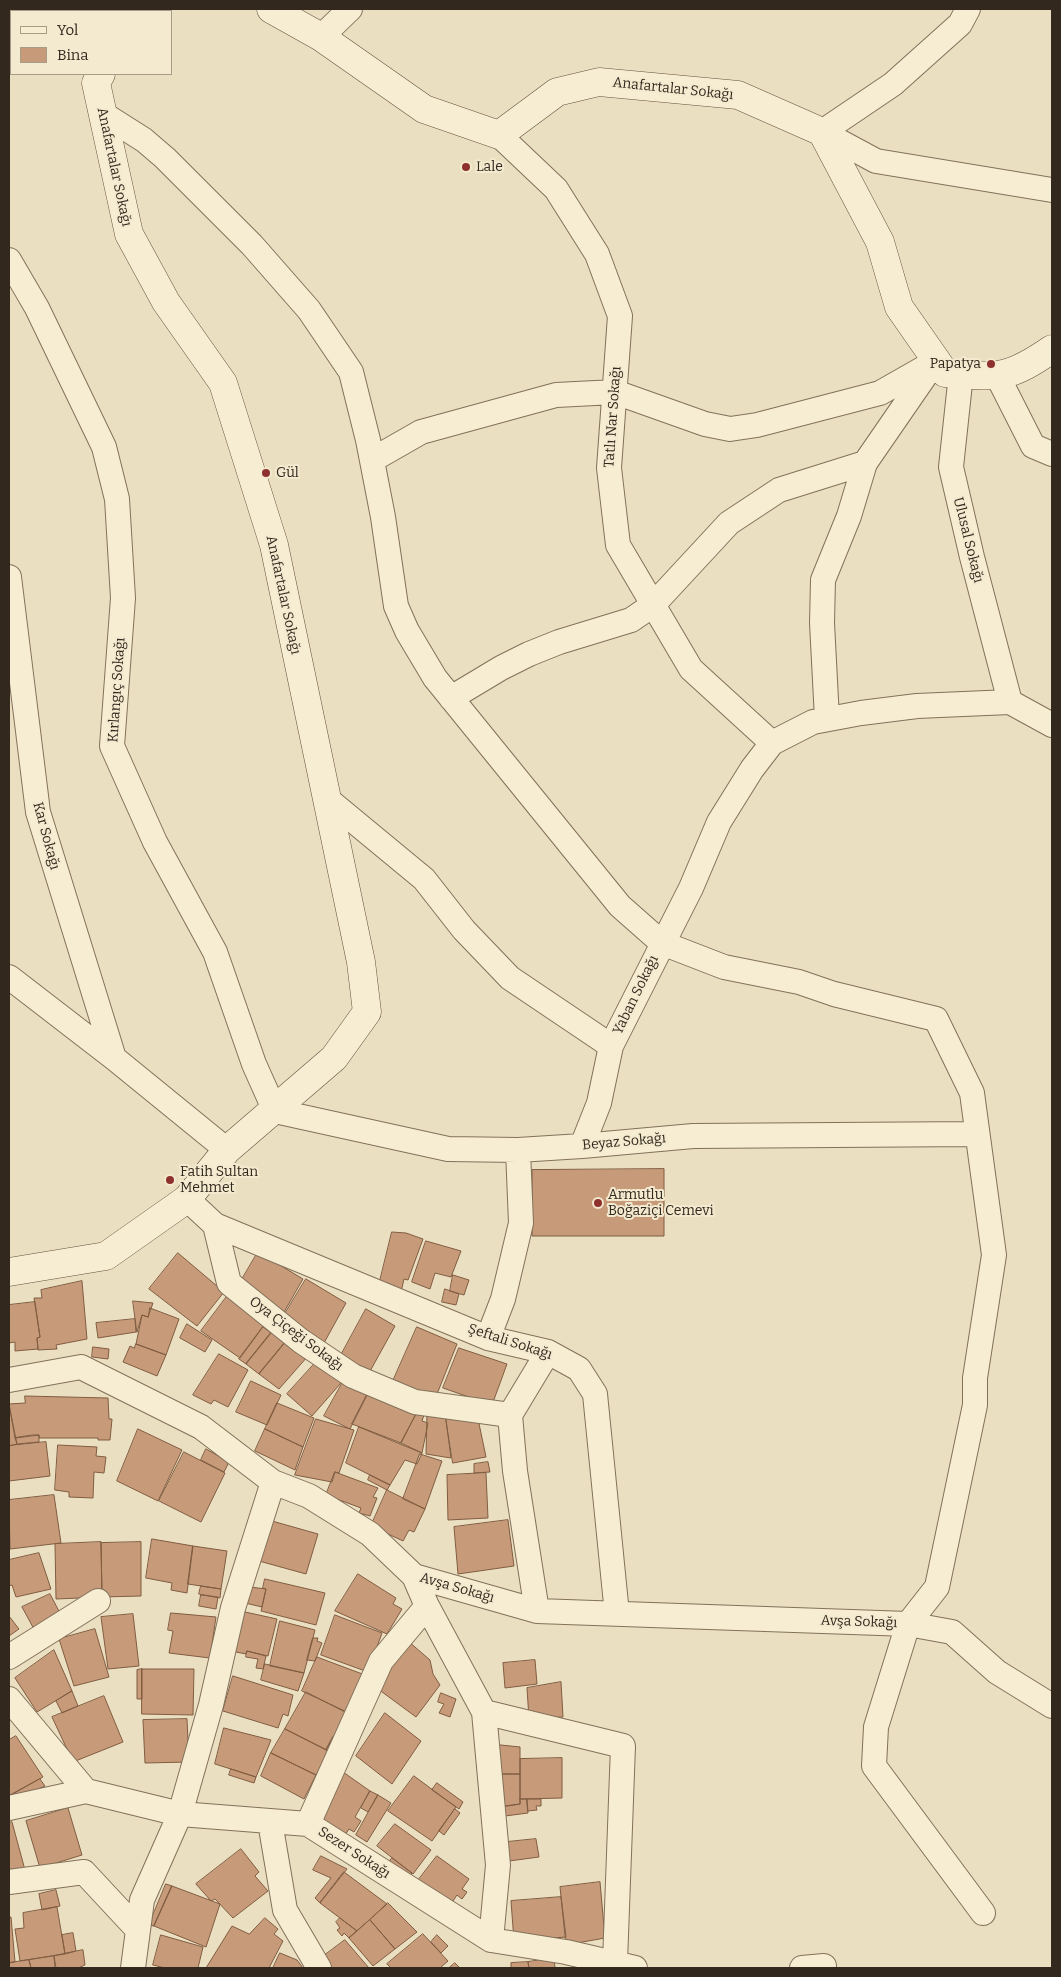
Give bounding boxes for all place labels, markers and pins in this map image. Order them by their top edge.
place label: Lale [476,159,503,175]
marker: Lale [460,161,472,173]
place label: Papatya [930,356,981,372]
marker: Papatya [985,358,997,370]
place label: Gül [276,465,299,481]
marker: Gül [260,467,272,479]
place label: Fatih Sultan Mehmet [180,1164,258,1196]
marker: Fatih Sultan Mehmet [164,1174,176,1186]
place label: Armutlu Boğaziçi Cemevi [608,1187,714,1220]
marker: Armutlu Boğaziçi Cemevi [592,1197,604,1209]

